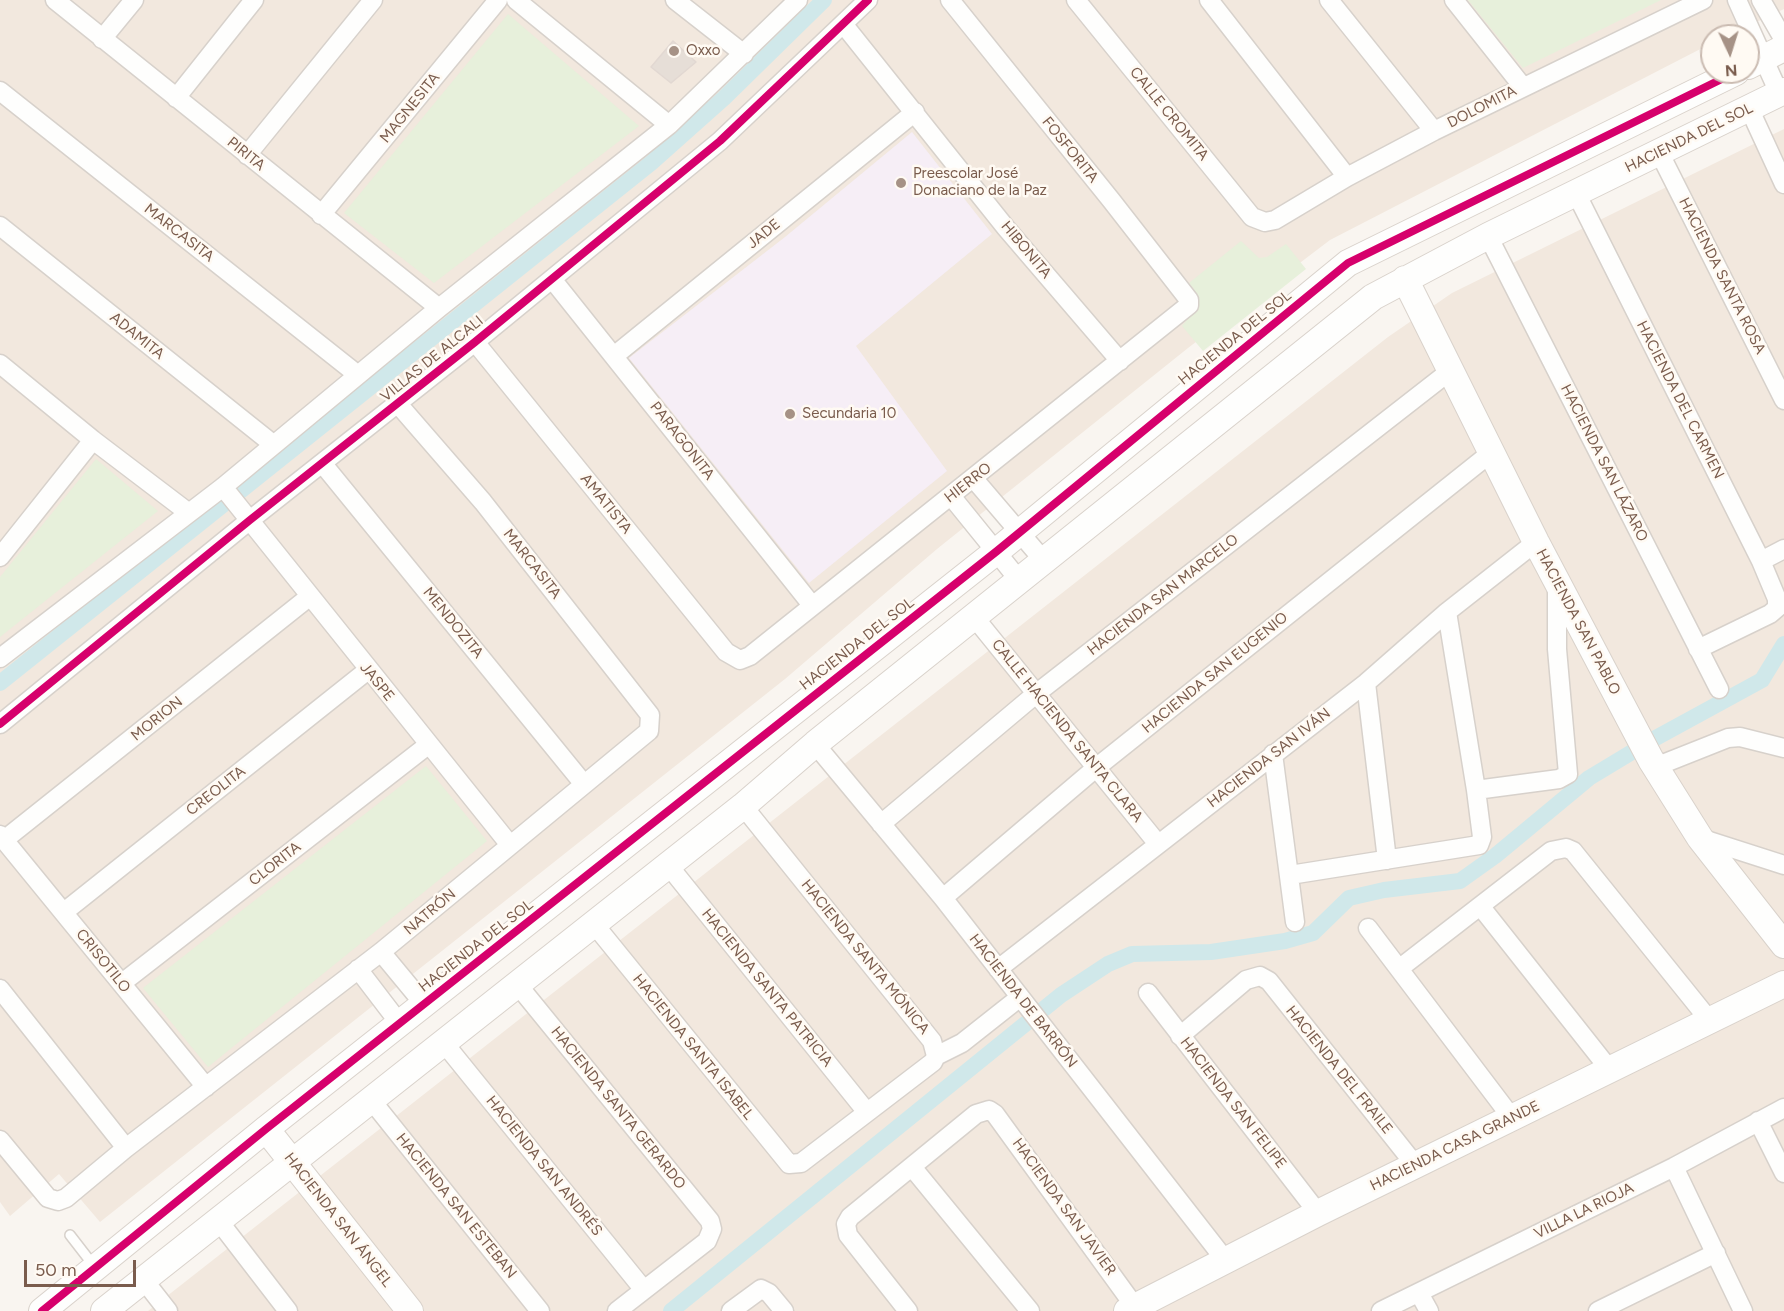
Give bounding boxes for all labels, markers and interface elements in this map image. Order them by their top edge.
north arrow [1700,24,1760,84]
place label: Oxxo [686,42,721,60]
marker: Oxxo [667,44,681,58]
text: N [1724,61,1738,80]
street label: CALLE CROMITA [1126,64,1212,164]
street label: MAGNESITA [376,69,444,147]
street label: DOLOMITA [1444,82,1520,132]
street label: HACIENDA DEL SOL [1622,99,1756,177]
street label: FOSFORITA [1038,113,1102,187]
street label: PIRITA [223,133,269,175]
place label: Preescolar José Donaciano de la Paz [913,165,1047,200]
marker: Preescolar José Donaciano de la Paz [894,176,908,190]
street label: HACIENDA SANTA ROSA [1675,195,1769,357]
street label: MARCASITA [140,200,218,266]
street label: JADE [744,215,784,253]
street label: HIBONITA [997,218,1055,282]
street label: HACIENDA DEL SOL [1175,287,1295,389]
street label: ADAMITA [106,309,168,363]
street label: VILLAS DE ALCALI [377,312,487,406]
street label: HACIENDA DEL CARMEN [1632,318,1728,482]
street label: HACIENDA SAN LÁZARO [1556,381,1652,545]
street label: PARAGONITA [646,398,718,484]
place label: Secundaria 10 [802,405,896,423]
marker: Secundaria 10 [783,407,797,421]
street label: HIERRO [941,459,995,507]
street label: AMATISTA [576,470,636,538]
street label: MARCASITA [499,525,565,603]
street label: HACIENDA SAN MARCELO [1084,531,1242,659]
street label: HACIENDA SAN PABLO [1532,546,1624,698]
street label: MENDOZITA [419,584,487,662]
street label: HACIENDA DEL SOL [796,594,918,694]
street label: HACIENDA SAN EUGENIO [1138,609,1292,737]
street label: CALLE HACIENDA SANTA CLARA [988,636,1146,826]
street label: JASPE [356,659,398,705]
street label: MORION [128,693,186,745]
street label: HACIENDA SAN IVÁN [1204,704,1334,812]
street label: CREOLITA [183,762,249,820]
street label: CLORITA [245,838,305,890]
street label: HACIENDA SANTA MÓNICA [797,876,933,1038]
street label: NATRÓN [400,885,460,939]
street label: HACIENDA DEL SOL [415,896,537,996]
street label: HACIENDA SANTA PATRICIA [698,905,836,1071]
street label: CRISOTILO [72,926,134,996]
street label: HACIENDA DE BARRÓN [965,930,1081,1072]
street label: HACIENDA SANTA ISABEL [629,971,757,1123]
street label: HACIENDA DEL FRAILE [1282,1002,1396,1138]
street label: HACIENDA SANTA GERARDO [547,1023,689,1193]
street label: HACIENDA SAN FELIPE [1176,1034,1290,1172]
street label: HACIENDA SAN ANDRÉS [482,1092,606,1240]
street label: HACIENDA CASA GRANDE [1367,1097,1543,1195]
street label: HACIENDA SAN ESTEBAN [392,1130,520,1282]
street label: HACIENDA SAN JAVIER [1008,1135,1120,1279]
street label: HACIENDA SAN ÁNGEL [280,1149,396,1291]
street label: VILLA LA RIOJA [1531,1179,1637,1243]
scale bar [27,1248,140,1286]
text: 50 m [35,1259,77,1281]

